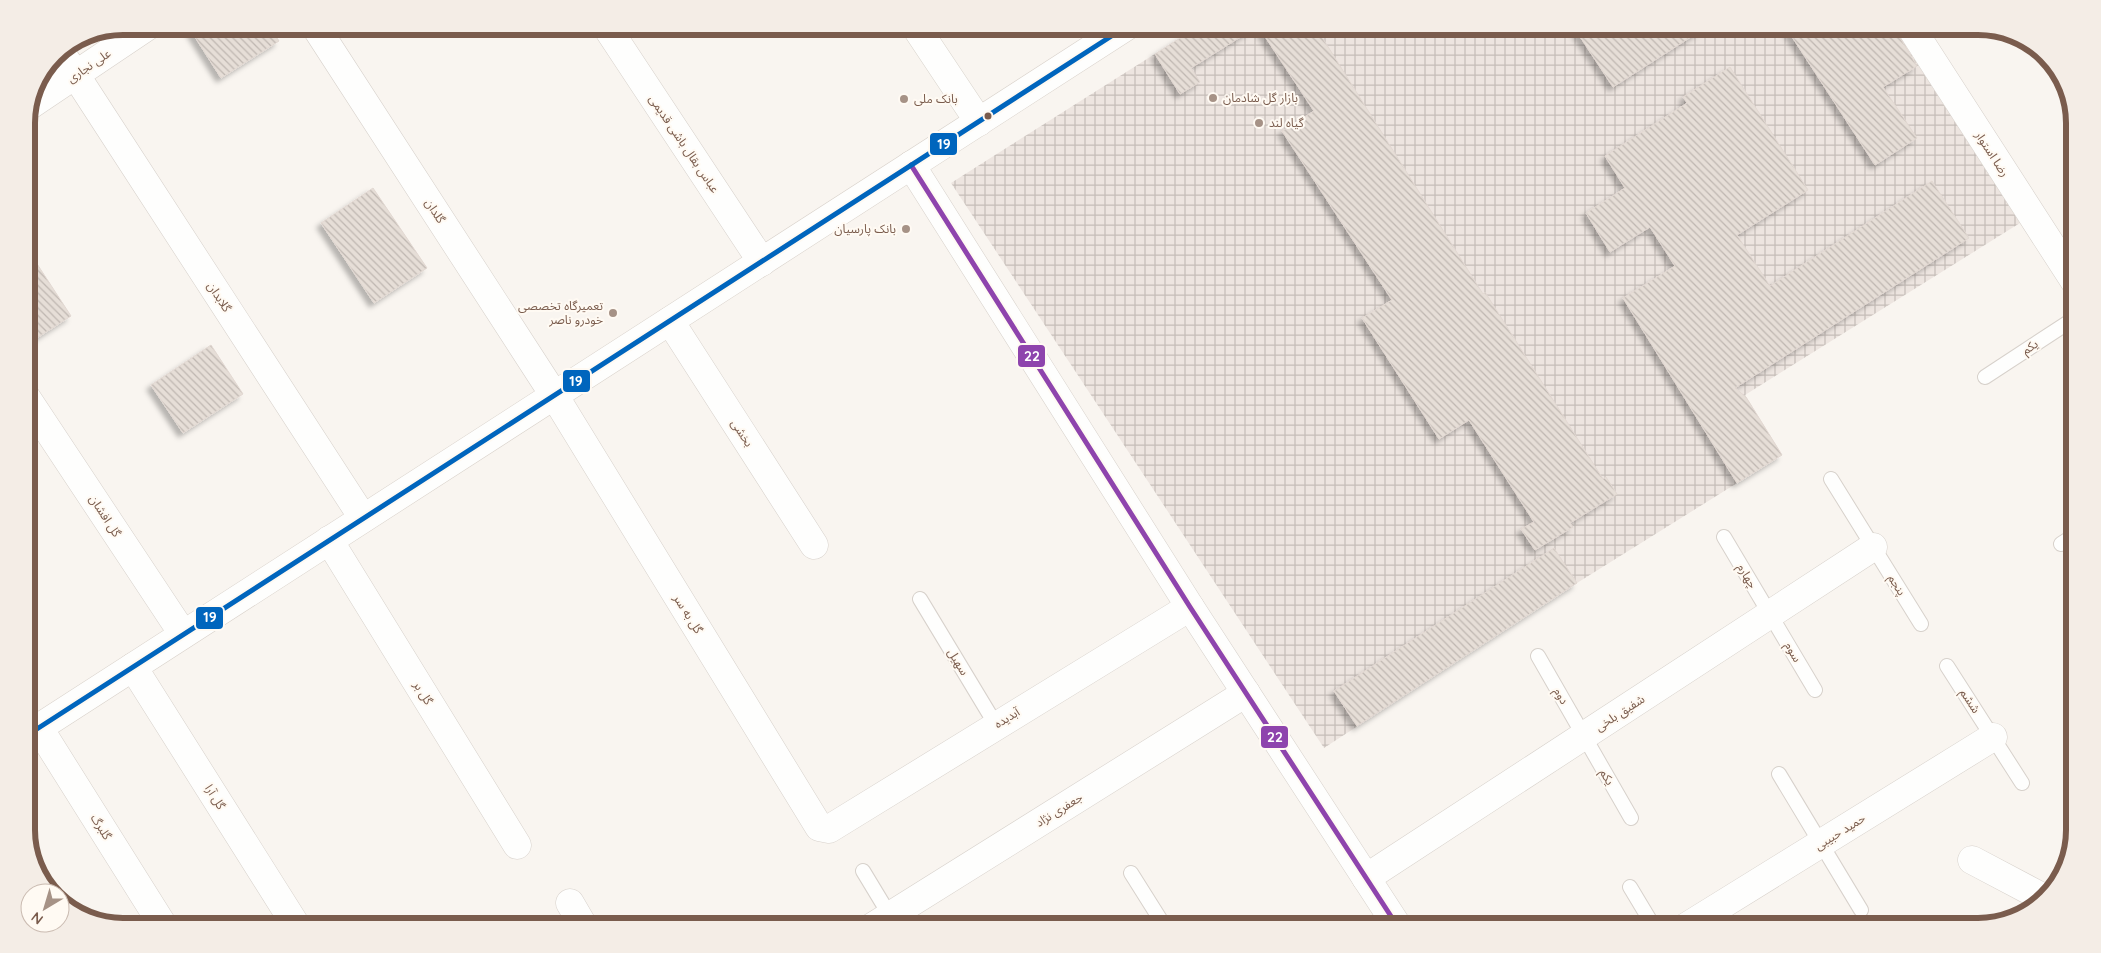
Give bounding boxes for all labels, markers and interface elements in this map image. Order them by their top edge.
street label: علی نجاری [64,45,113,86]
place label: بازار گل شادمان [1223,90,1298,105]
place label: بانک ملی [914,91,958,106]
street label: عباس بقال باشی قدیمی [646,92,723,196]
marker: بازار گل شادمان [1207,92,1219,104]
marker: بانک ملی [898,93,910,105]
unlabelled marker [983,111,993,121]
place label: گیاه لند [1269,115,1305,130]
marker: گیاه لند [1253,117,1265,129]
street label: رضا استوار [1972,127,2013,179]
line badge: 19 [929,132,958,156]
text: 19 [937,135,951,153]
street label: گلدان [422,196,449,227]
place label: بانک پارسیان [834,221,896,237]
marker: بانک پارسیان [900,223,912,235]
street label: گلابدان [204,279,235,315]
place label: تعمیرگاه تخصصی خودرو ناصر [518,298,603,327]
marker: تعمیرگاه تخصصی خودرو ناصر [607,307,619,319]
street label: یکم [2019,336,2042,359]
line badge: 22 [1017,344,1046,368]
text: 22 [1024,347,1040,365]
line badge: 19 [562,369,591,393]
text: 19 [569,372,583,390]
street label: بخشی [728,416,757,449]
street label: گل افشان [86,492,125,540]
street label: چهارم [1732,561,1761,592]
street label: پنجم [1884,571,1910,599]
street label: گل به سر [670,590,707,637]
line badge: 19 [195,606,224,630]
text: 19 [203,608,217,626]
street label: سوم [1780,639,1805,666]
street label: سهیل [945,646,972,678]
street label: گل بر [410,677,437,708]
street label: دوم [1549,685,1572,708]
street label: ششم [1955,686,1984,717]
street label: شفیق بلخی [1592,691,1648,735]
street label: آبدیده [991,704,1023,731]
line badge: 22 [1260,725,1289,749]
text: 22 [1267,728,1283,746]
street label: یکم [1595,766,1618,789]
street label: گل آرا [202,781,229,813]
street label: جعفری نژاد [1032,789,1085,830]
street label: حمید حبیبی [1812,810,1868,853]
street label: گلبرگ [88,811,116,843]
north arrow [20,883,70,933]
text: N [27,908,47,929]

